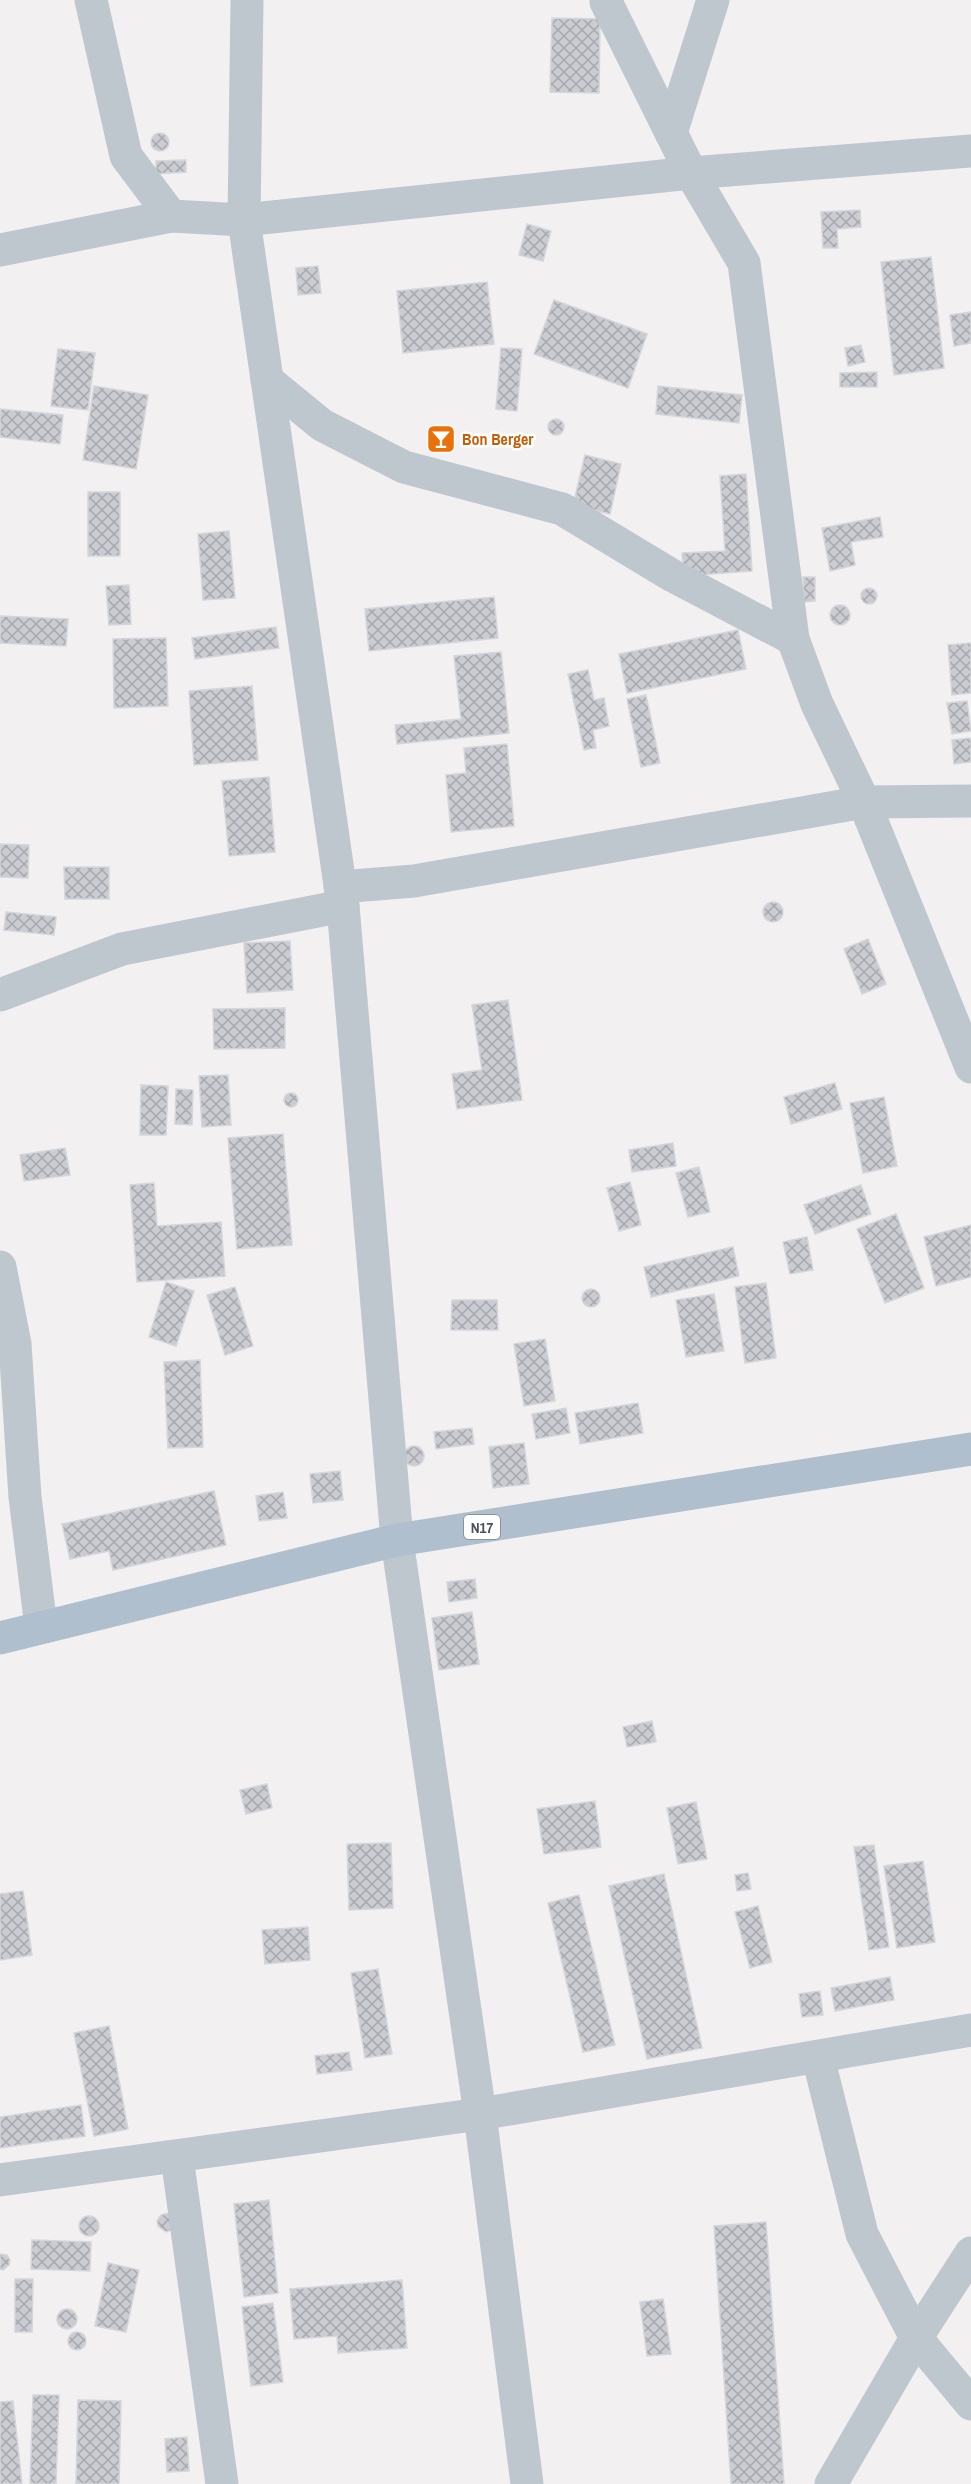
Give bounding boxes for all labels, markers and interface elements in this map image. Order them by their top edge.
bar icon: Bon Berger [425,423,457,455]
place label: Bon Berger [462,428,534,450]
road number: N17 [464,1515,500,1539]

